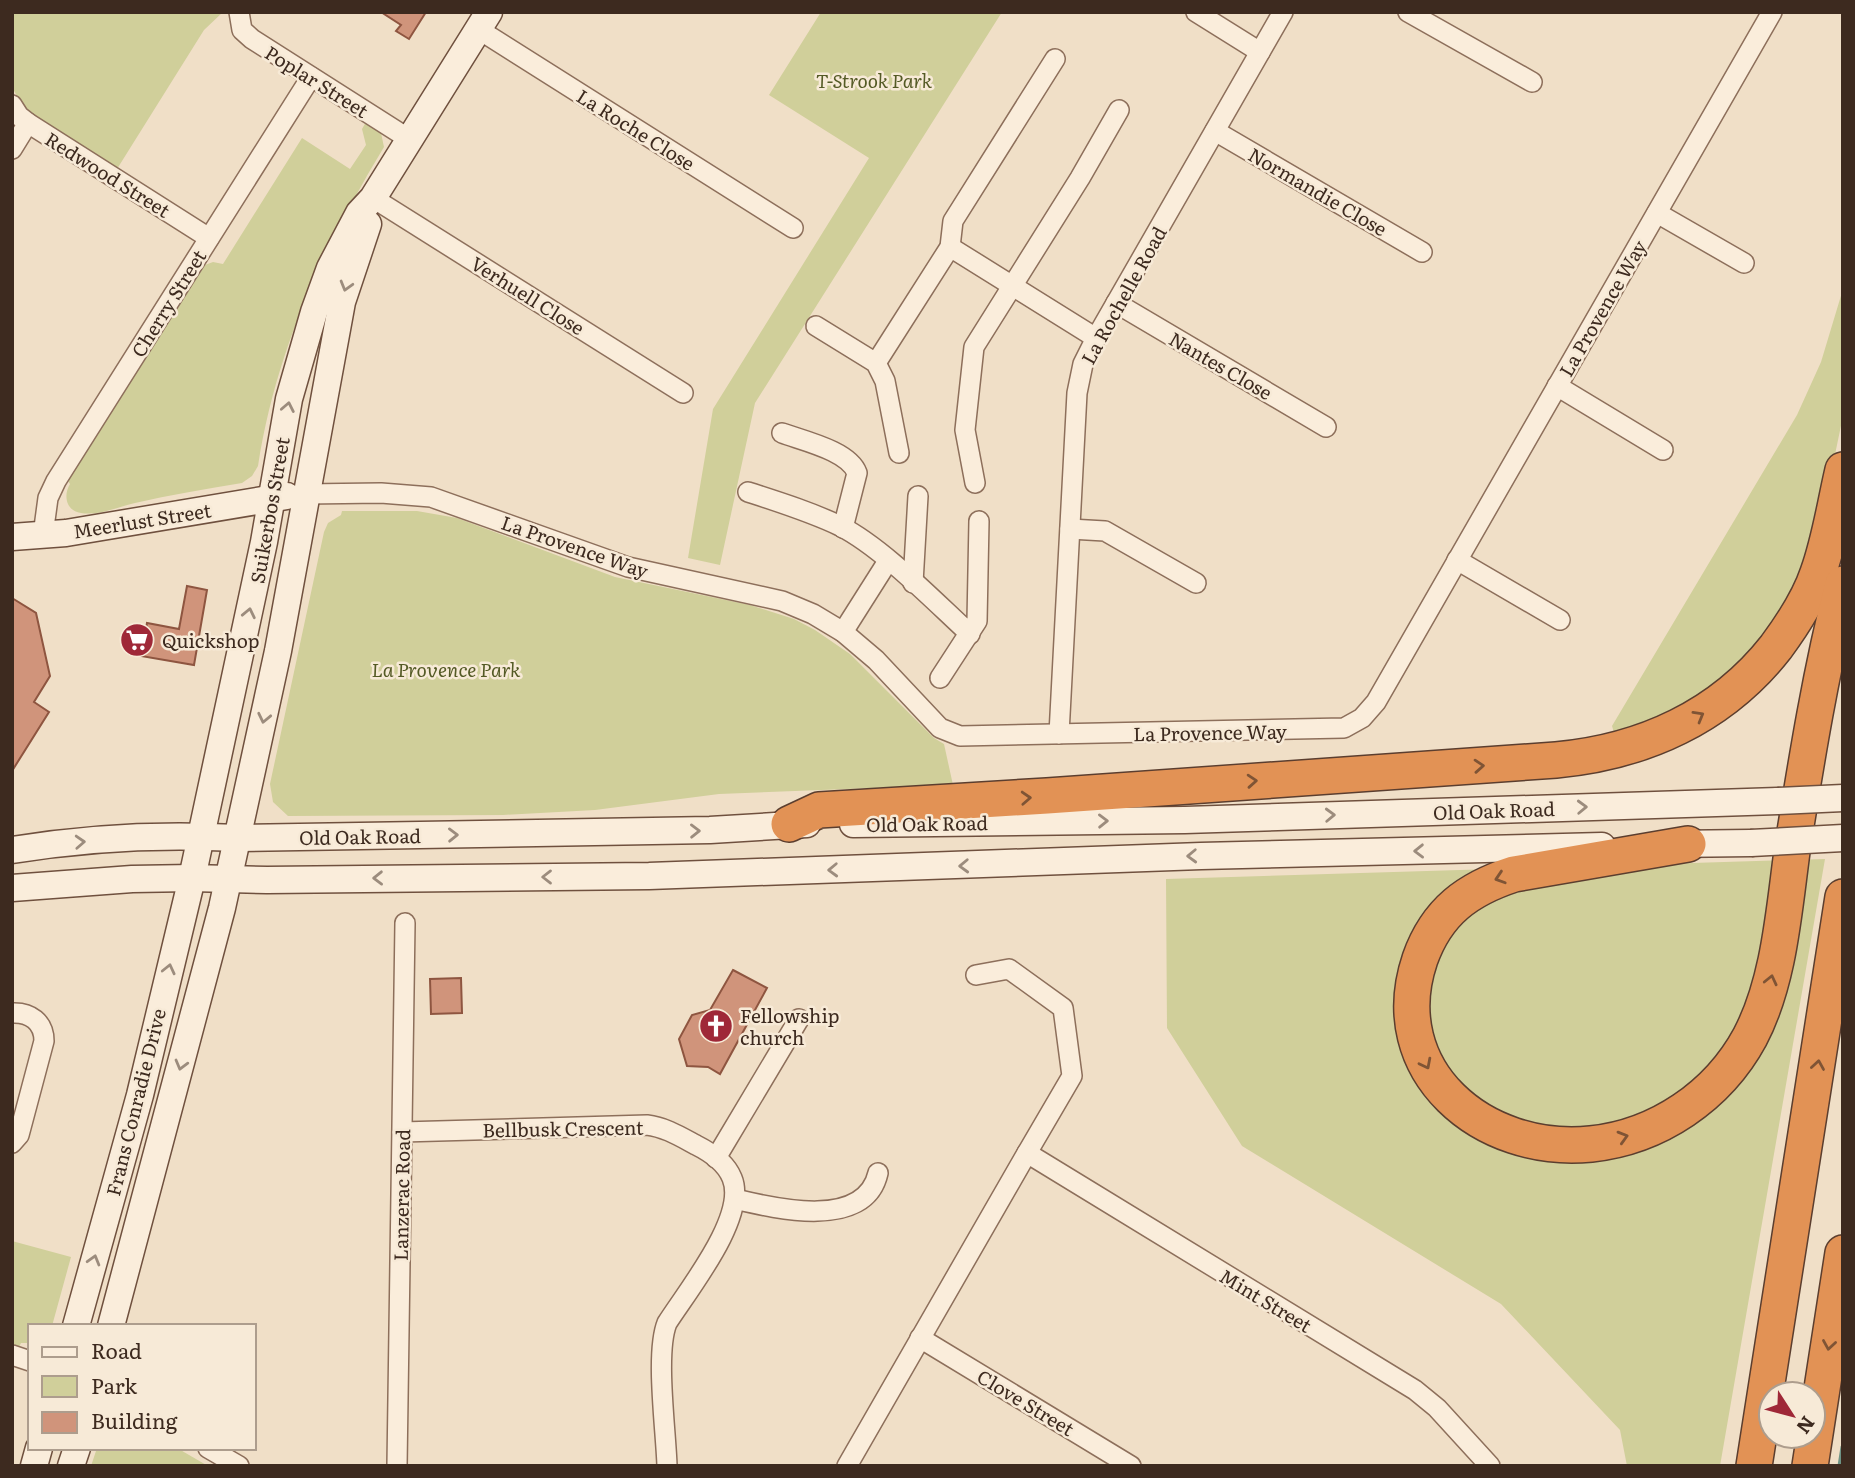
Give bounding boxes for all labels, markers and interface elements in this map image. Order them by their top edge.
street label: Poplar Street [260,38,374,124]
park label: T-Strook Park [816,66,933,94]
street label: La Roche Close [572,81,701,177]
street label: Redwood Street [40,124,176,224]
street label: Normandie Close [1243,140,1393,242]
street label: La Rochelle Road [1073,220,1173,369]
street label: La Provence Way [1551,234,1653,382]
street label: Cherry Street [124,243,212,362]
street label: Verhuell Close [466,249,590,341]
one-way arrow [340,280,354,292]
street label: Nantes Close [1164,324,1278,406]
one-way arrow [279,401,294,413]
street label: Suikerbos Street [242,434,296,585]
street label: Meerlust Street [71,495,213,545]
street label: La Provence Way [498,508,652,584]
one-way arrow [240,607,255,619]
supermarket icon: Quickshop [118,621,156,659]
place label: Quickshop [162,626,259,654]
park label: La Provence Park [372,655,521,683]
one-way arrow [1691,711,1704,724]
one-way arrow [258,712,273,724]
street label: La Provence Way [1133,717,1287,747]
one-way arrow [1474,759,1485,774]
one-way arrow [1247,773,1258,788]
one-way arrow [1020,791,1031,806]
street label: Old Oak Road [1433,794,1556,826]
one-way arrow [1577,800,1588,815]
street label: Old Oak Road [866,808,989,838]
one-way arrow [1325,808,1336,823]
one-way arrow [1098,813,1108,829]
street label: Old Oak Road [299,821,422,851]
one-way arrow [689,823,700,838]
one-way arrow [448,827,459,842]
one-way arrow [75,834,86,849]
one-way arrow [1413,843,1424,858]
one-way arrow [1186,849,1197,864]
one-way arrow [959,858,970,873]
one-way arrow [827,863,838,878]
one-way arrow [541,869,552,885]
one-way arrow [1495,870,1507,884]
one-way arrow [373,871,384,886]
one-way arrow [160,963,175,975]
one-way arrow [1763,974,1777,986]
place label: Fellowship church [740,1001,839,1051]
street label: Frans Conradie Drive [98,1005,172,1199]
church icon: Fellowship church [697,1007,735,1045]
one-way arrow [1417,1057,1431,1069]
one-way arrow [175,1058,189,1070]
one-way arrow [1810,1059,1825,1071]
street label: Bellbusk Crescent [482,1113,644,1143]
street label: Lanzerac Road [386,1128,416,1261]
one-way arrow [1617,1131,1629,1145]
one-way arrow [86,1254,100,1266]
street label: Mint Street [1215,1261,1318,1339]
legend [28,1324,256,1450]
text: Road [91,1334,142,1365]
one-way arrow [1822,1339,1837,1351]
street label: Clove Street [972,1362,1080,1442]
text: Park [91,1369,137,1400]
north arrow [1757,1380,1827,1450]
text: Building [91,1404,178,1435]
text: N [1791,1411,1823,1440]

